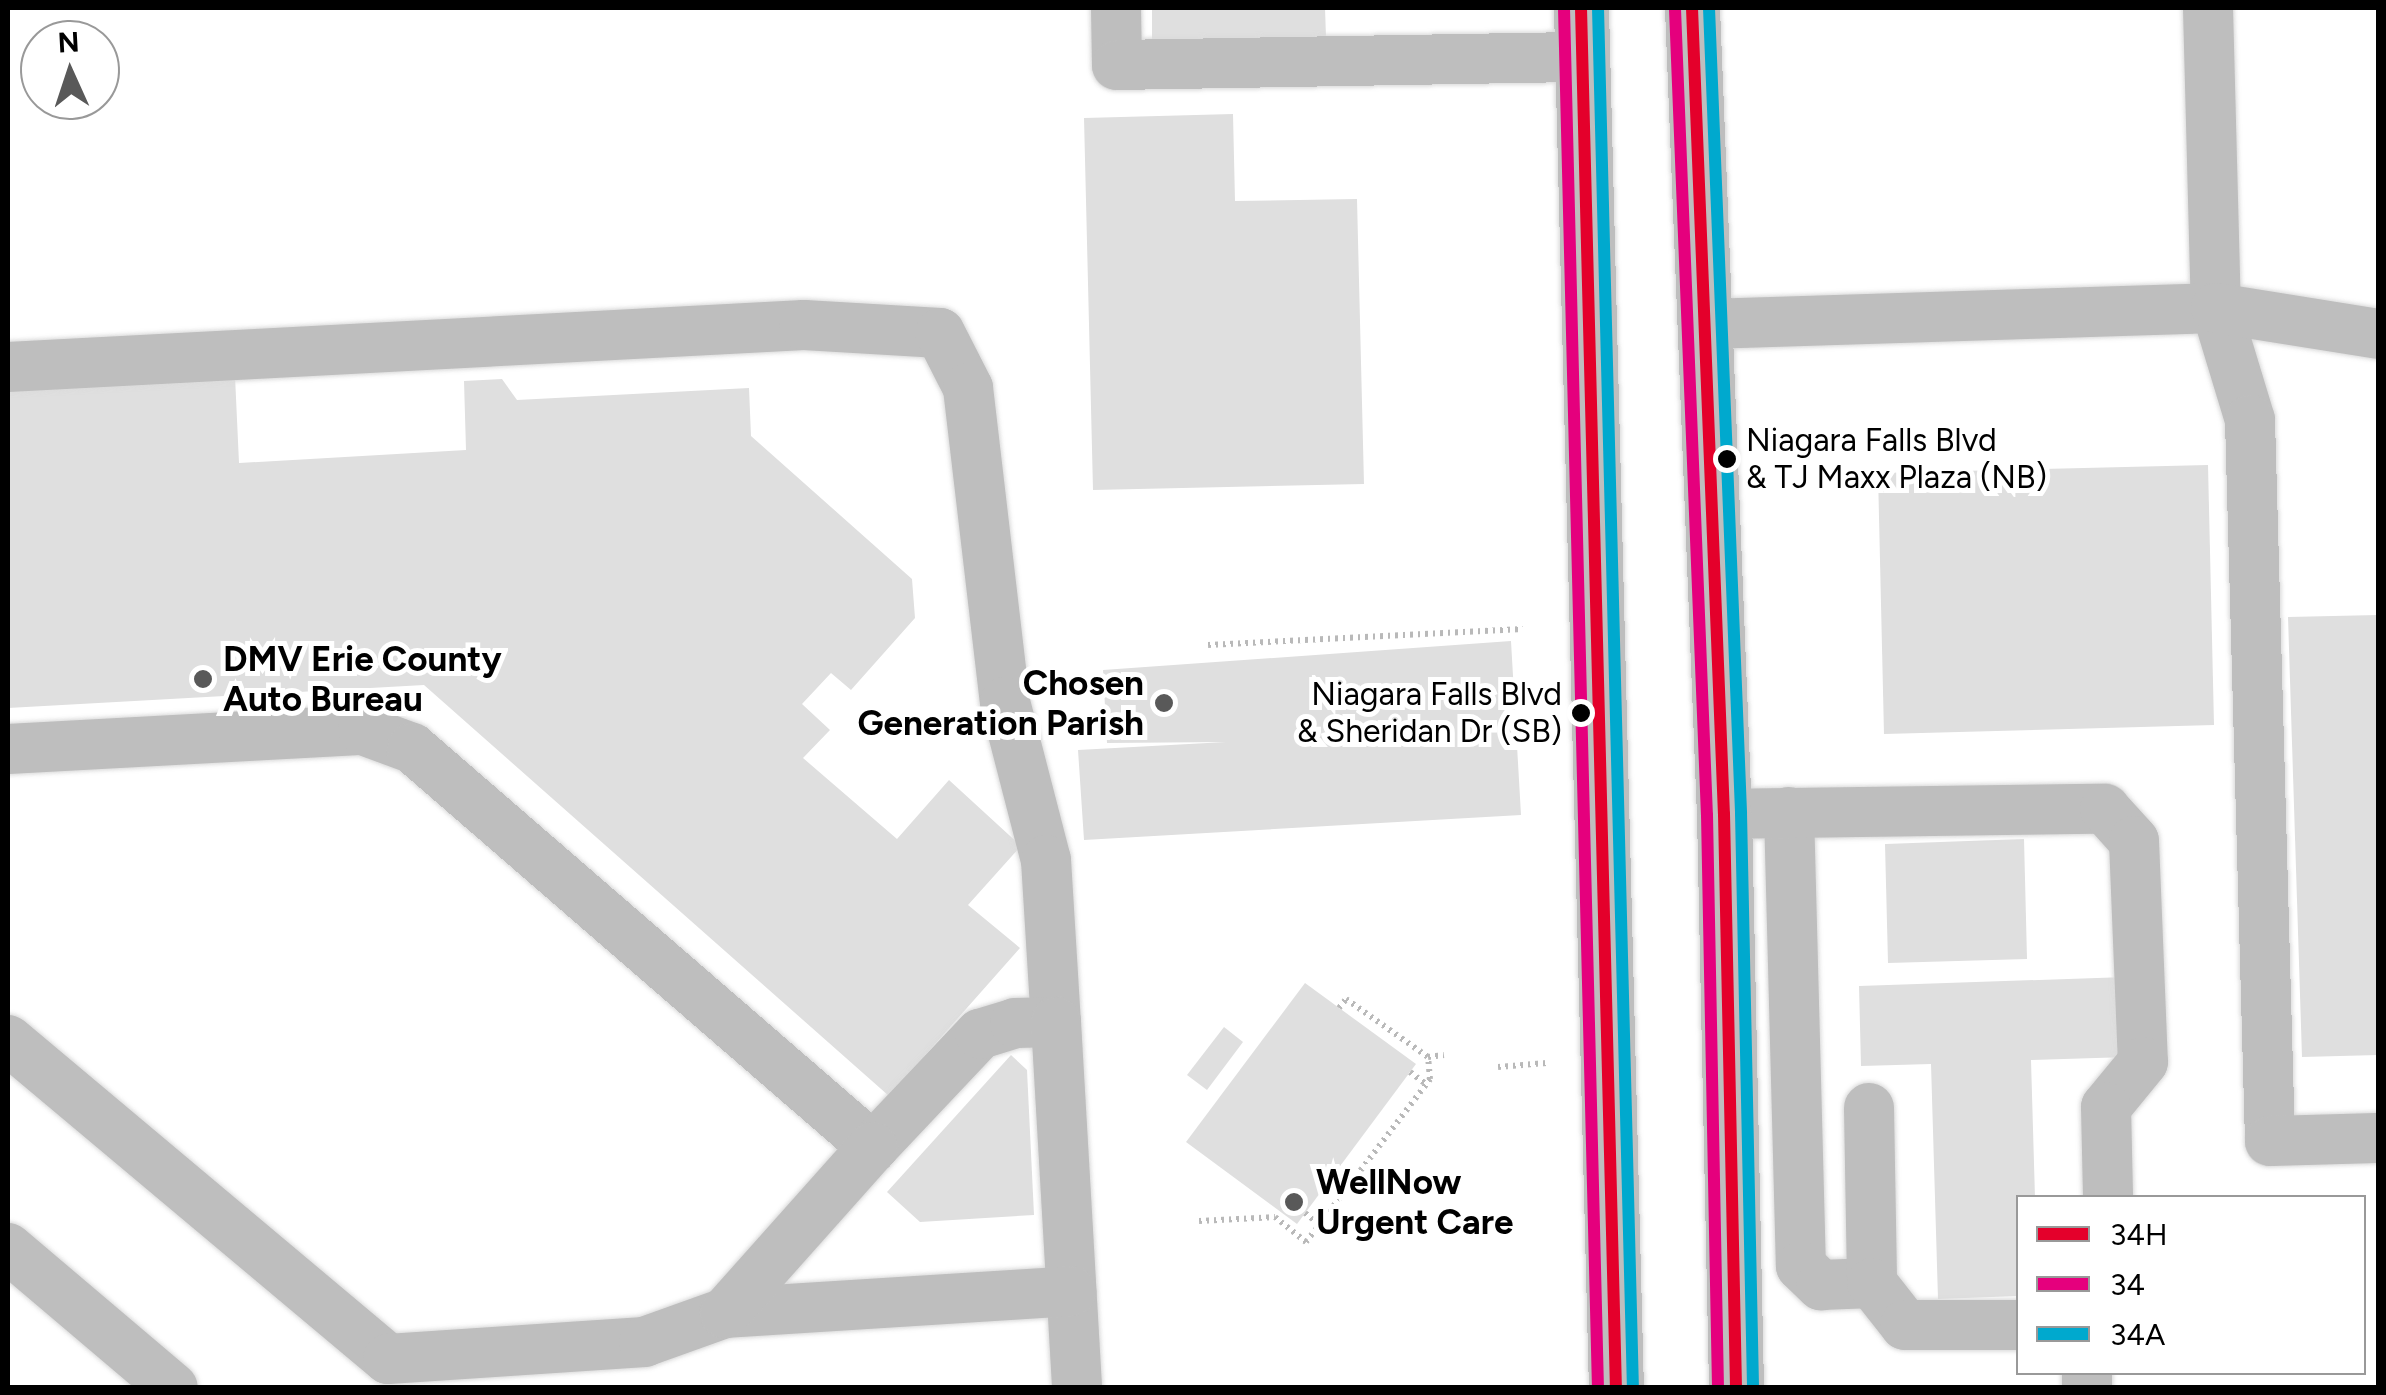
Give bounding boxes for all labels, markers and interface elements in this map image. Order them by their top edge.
north arrow [20,20,120,120]
text: N [57,24,80,60]
place label: Niagara Falls Blvd & TJ Maxx Plaza (NB) [1746,422,2047,497]
marker: Niagara Falls Blvd & TJ Maxx Plaza (NB) [1717,449,1737,469]
place label: DMV Erie County Auto Bureau [223,638,502,720]
place label: Chosen Generation Parish [858,662,1144,744]
marker: DMV Erie County Auto Bureau [192,668,214,690]
place label: Niagara Falls Blvd & Sheridan Dr (SB) [1297,676,1562,751]
marker: Chosen Generation Parish [1153,692,1175,714]
marker: Niagara Falls Blvd & Sheridan Dr (SB) [1571,703,1591,723]
place label: WellNow Urgent Care [1316,1161,1513,1243]
marker: WellNow Urgent Care [1281,1189,1307,1215]
legend [2016,1195,2366,1375]
text: 34H [2110,1216,2167,1253]
text: 34 [2110,1266,2145,1303]
text: 34A [2110,1316,2165,1353]

